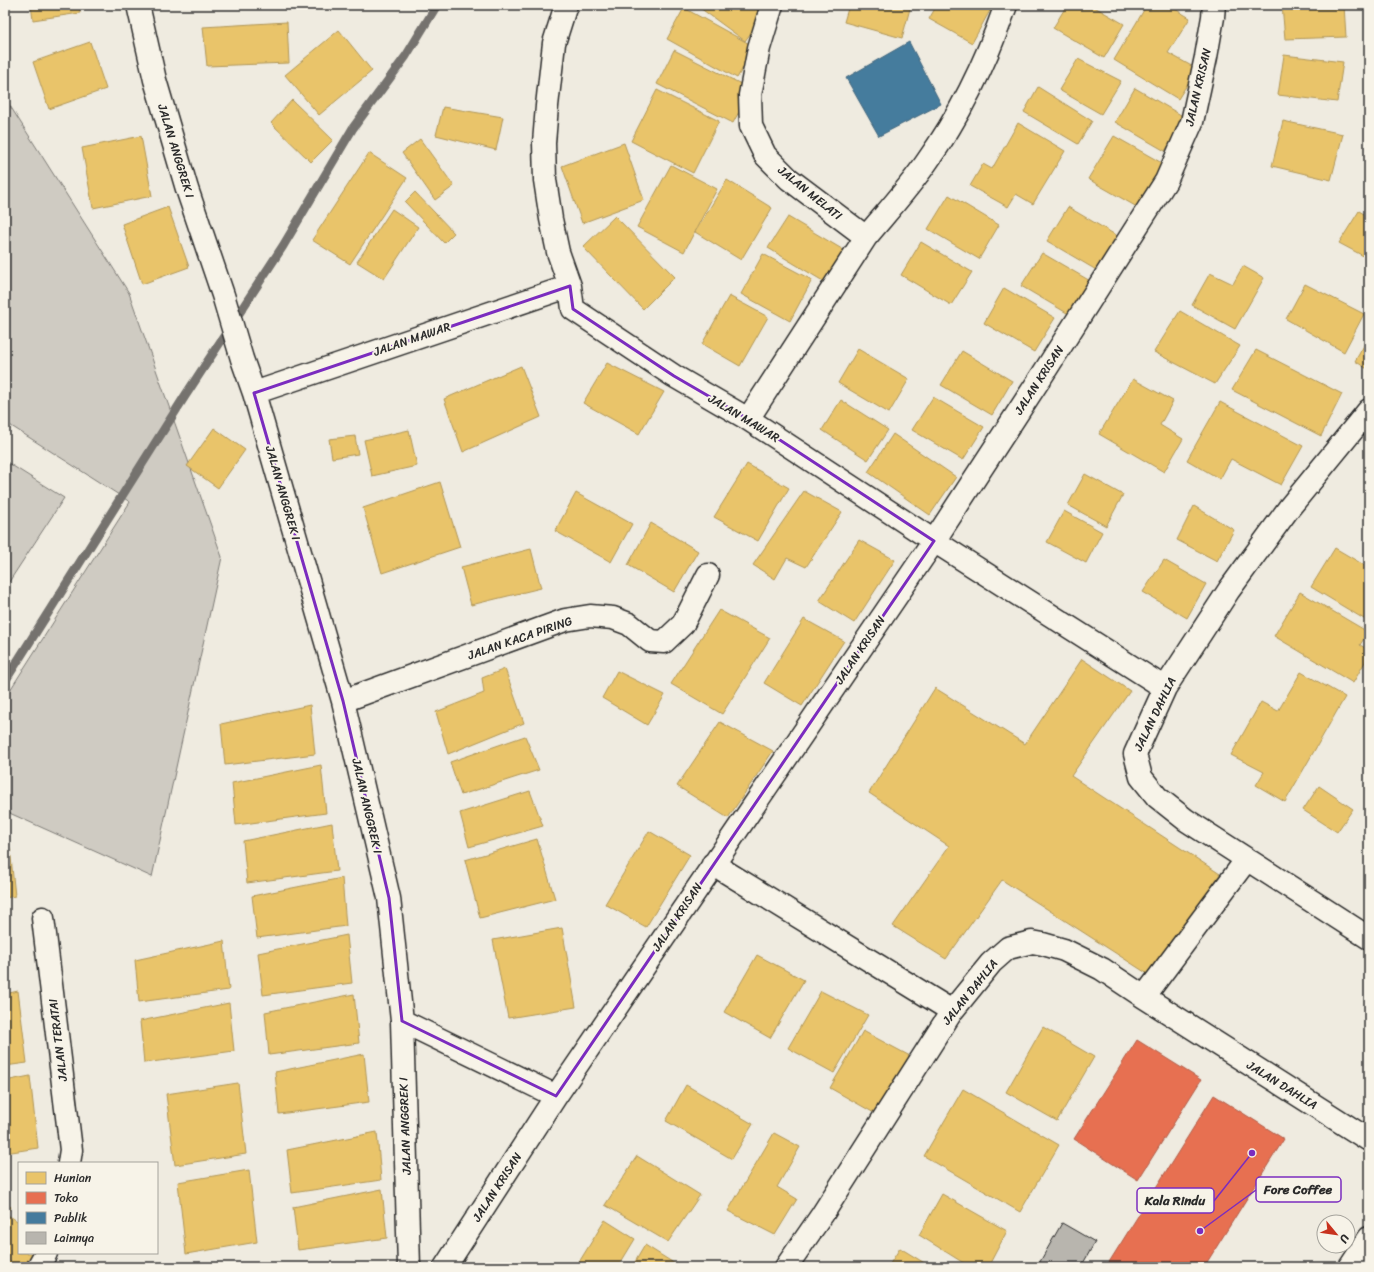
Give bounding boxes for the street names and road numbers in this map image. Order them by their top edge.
street label: JALAN KRISAN [1178,45,1218,129]
street label: JALAN ANGGREK I [151,100,201,201]
street label: JALAN MELATI [772,159,847,226]
street label: JALAN MAWAR [369,316,454,363]
street label: JALAN KRISAN [1008,340,1070,420]
street label: JALAN MAWAR [703,387,784,448]
street label: JALAN ANGGREK I [259,442,307,543]
street label: JALAN KACA PIRING [464,610,575,667]
street label: JALAN KRISAN [828,610,892,690]
street label: JALAN DAHLIA [1127,673,1183,756]
street label: JALAN ANGGREK I [345,755,389,856]
street label: JALAN KRISAN [645,877,709,957]
street label: JALAN DAHLIA [936,954,1004,1031]
street label: JALAN TERATAI [42,997,74,1083]
street label: JALAN DAHLIA [1241,1054,1322,1116]
street label: JALAN ANGGREK I [392,1077,418,1176]
street label: JALAN KRISAN [466,1147,528,1227]

